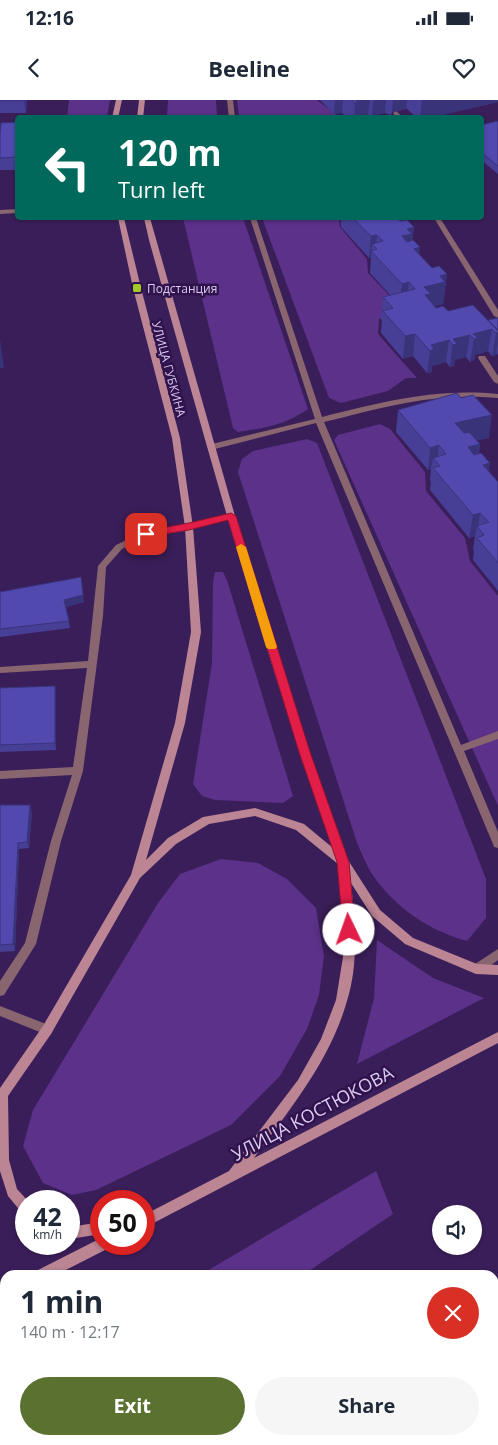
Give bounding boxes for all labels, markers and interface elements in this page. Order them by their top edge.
text: 12:16 [25,5,74,31]
text: Beeline [208,53,290,83]
icon: back [20,54,48,82]
icon: heart [450,54,478,82]
text: 120 m [118,129,222,176]
icon: left [35,135,100,200]
text: Turn left [118,174,205,204]
place label: Подстанция [147,280,217,297]
marker: Подстанция [131,282,143,294]
street label: УЛИЦА ГУБКИНА [148,319,190,419]
pin [125,513,167,555]
icon: arrive [132,520,160,548]
position arrow [322,903,374,955]
street label: УЛИЦА КОСТЮКОВА [227,1060,398,1166]
speed limit sign: 50 [90,1190,155,1255]
text: 42 [33,1199,62,1233]
map controls [432,1205,482,1255]
button: sound [432,1205,482,1255]
text: km/h [33,1226,62,1243]
text: 1 min [20,1281,103,1322]
button: close [427,1287,479,1339]
text: 140 m · 12:17 [20,1321,120,1343]
button: Exit [20,1377,245,1435]
button: Share [255,1377,479,1435]

